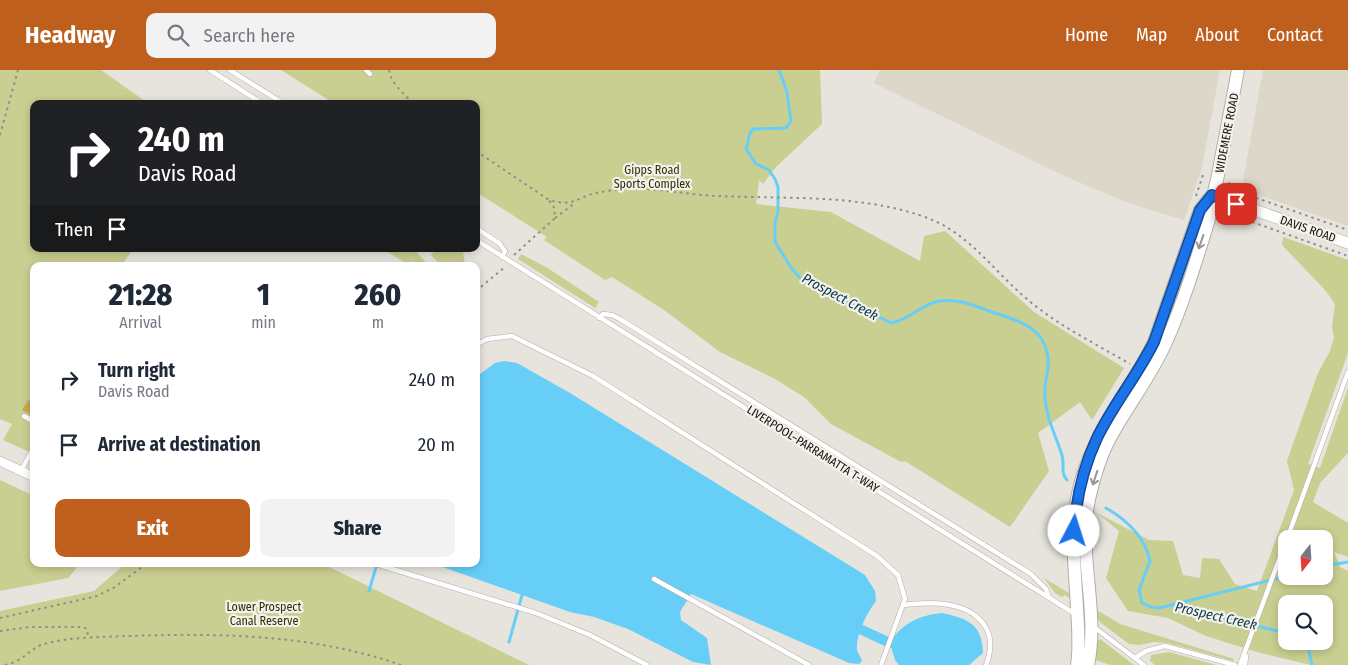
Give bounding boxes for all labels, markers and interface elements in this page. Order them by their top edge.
search box [146,13,496,58]
text: Headway [25,21,116,49]
icon: search [164,21,192,49]
text: Search here [204,24,295,47]
text: Home [1065,24,1108,46]
text: Map [1136,24,1167,46]
text: About [1195,24,1239,46]
text: Contact [1267,24,1323,46]
street label: WIDEMERE ROAD [1212,92,1242,174]
text: 240 m [138,118,225,160]
icon: right [55,120,120,185]
text: Davis Road [138,160,237,187]
park label: Gipps Road Sports Complex [614,163,691,191]
pin [1215,183,1257,225]
icon: arrive [1222,190,1250,218]
street label: DAVIS ROAD [1278,213,1338,245]
icon: arrive [103,215,131,243]
text: Then [55,218,93,241]
one-way arrow [1196,234,1205,249]
water label: Prospect Creek [799,270,881,324]
text: 21:28 [109,277,172,313]
text: 1 [257,277,270,313]
text: 260 [355,277,401,313]
text: Arrival [119,313,162,332]
text: min [251,313,276,332]
text: m [372,313,384,332]
text: Turn right [98,359,175,382]
icon: right [55,366,83,394]
text: 240 m [409,368,455,391]
text: Davis Road [98,382,170,401]
street label: LIVERPOOL–PARRAMATTA T-WAY [744,402,882,496]
icon: arrive [55,431,83,459]
text: Arrive at destination [98,433,261,456]
text: 20 m [418,433,455,456]
one-way arrow [1089,470,1099,486]
button: Exit [55,499,250,557]
button: Share [260,499,455,557]
position arrow [1047,504,1099,556]
north arrow [1278,530,1332,585]
map controls [1278,530,1333,650]
button: search [1278,595,1333,650]
water label: Prospect Creek [1173,598,1259,634]
park label: Lower Prospect Canal Reserve [227,600,302,628]

